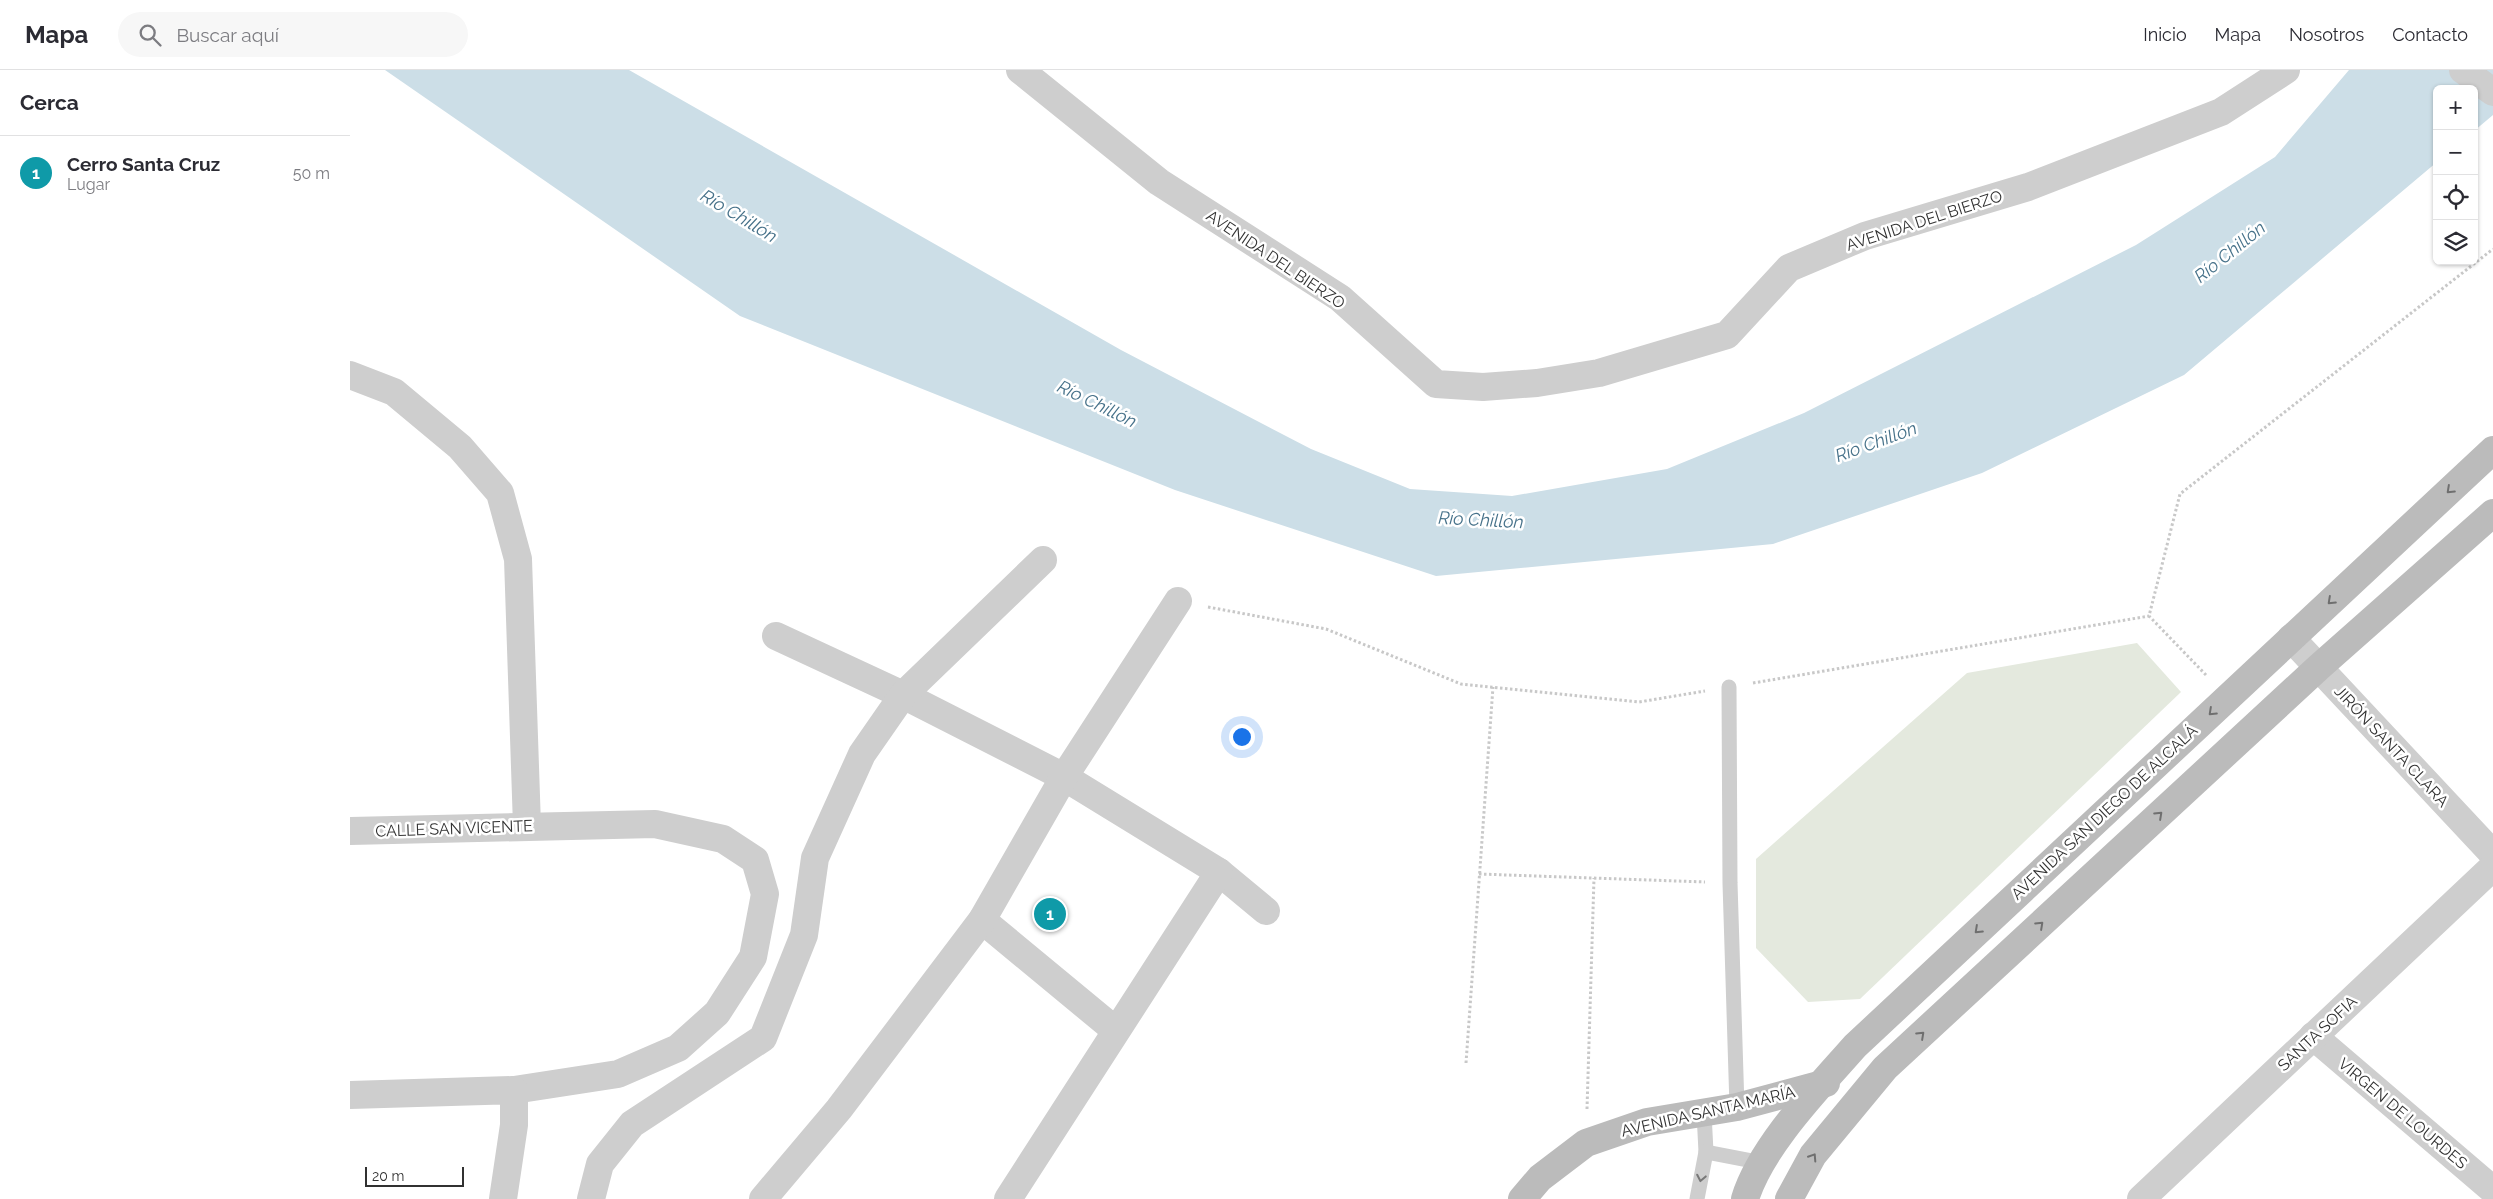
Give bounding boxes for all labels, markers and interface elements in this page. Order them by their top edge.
search box [118,12,468,57]
text: Mapa [25,20,88,49]
icon: search [136,21,164,49]
text: Buscar aquí [176,24,279,46]
text: Inicio [2143,24,2187,45]
text: Mapa [2215,24,2261,45]
text: Nosotros [2289,24,2364,45]
text: Contacto [2392,24,2468,45]
map controls [2433,85,2478,265]
button: + [2433,85,2478,130]
text: Cerca [20,90,79,115]
button: − [2433,130,2478,175]
text: Cerro Santa Cruz [67,153,220,175]
text: 1 [32,164,40,183]
text: 50 m [293,164,330,183]
text: Lugar [67,175,110,194]
button: locate [2433,175,2478,220]
water label: Río Chillón [697,185,781,247]
street label: AVENIDA DEL BIERZO [1844,186,2005,255]
street label: AVENIDA DEL BIERZO [1203,206,1349,313]
water label: Río Chillón [2190,217,2269,287]
button: layers [2433,220,2478,265]
water label: Río Chillón [1054,375,1140,432]
water label: Río Chillón [1832,417,1920,466]
one-way arrow [2446,484,2455,493]
water label: Río Chillón [1438,507,1524,532]
one-way arrow [2327,595,2336,604]
street label: JIRÓN SANTA CLARA [2331,681,2454,811]
one-way arrow [2208,706,2217,715]
street label: AVENIDA SAN DIEGO DE ALCALÁ [2007,720,2202,904]
your location [1229,724,1255,750]
one-way arrow [2154,812,2163,821]
street label: CALLE SAN VICENTE [375,816,533,841]
pin: 1 [1034,895,1066,933]
one-way arrow [2034,922,2043,931]
one-way arrow [1975,924,1984,933]
street label: SANTA SOFIA [2274,992,2361,1075]
one-way arrow [1915,1032,1924,1041]
street label: VIRGEN DE LOURDES [2334,1054,2471,1173]
street label: AVENIDA SANTA MARÍA [1619,1081,1797,1141]
one-way arrow [1807,1153,1816,1162]
scale bar [365,1164,464,1187]
text: 20 m [372,1168,404,1184]
one-way arrow [1697,1174,1707,1182]

